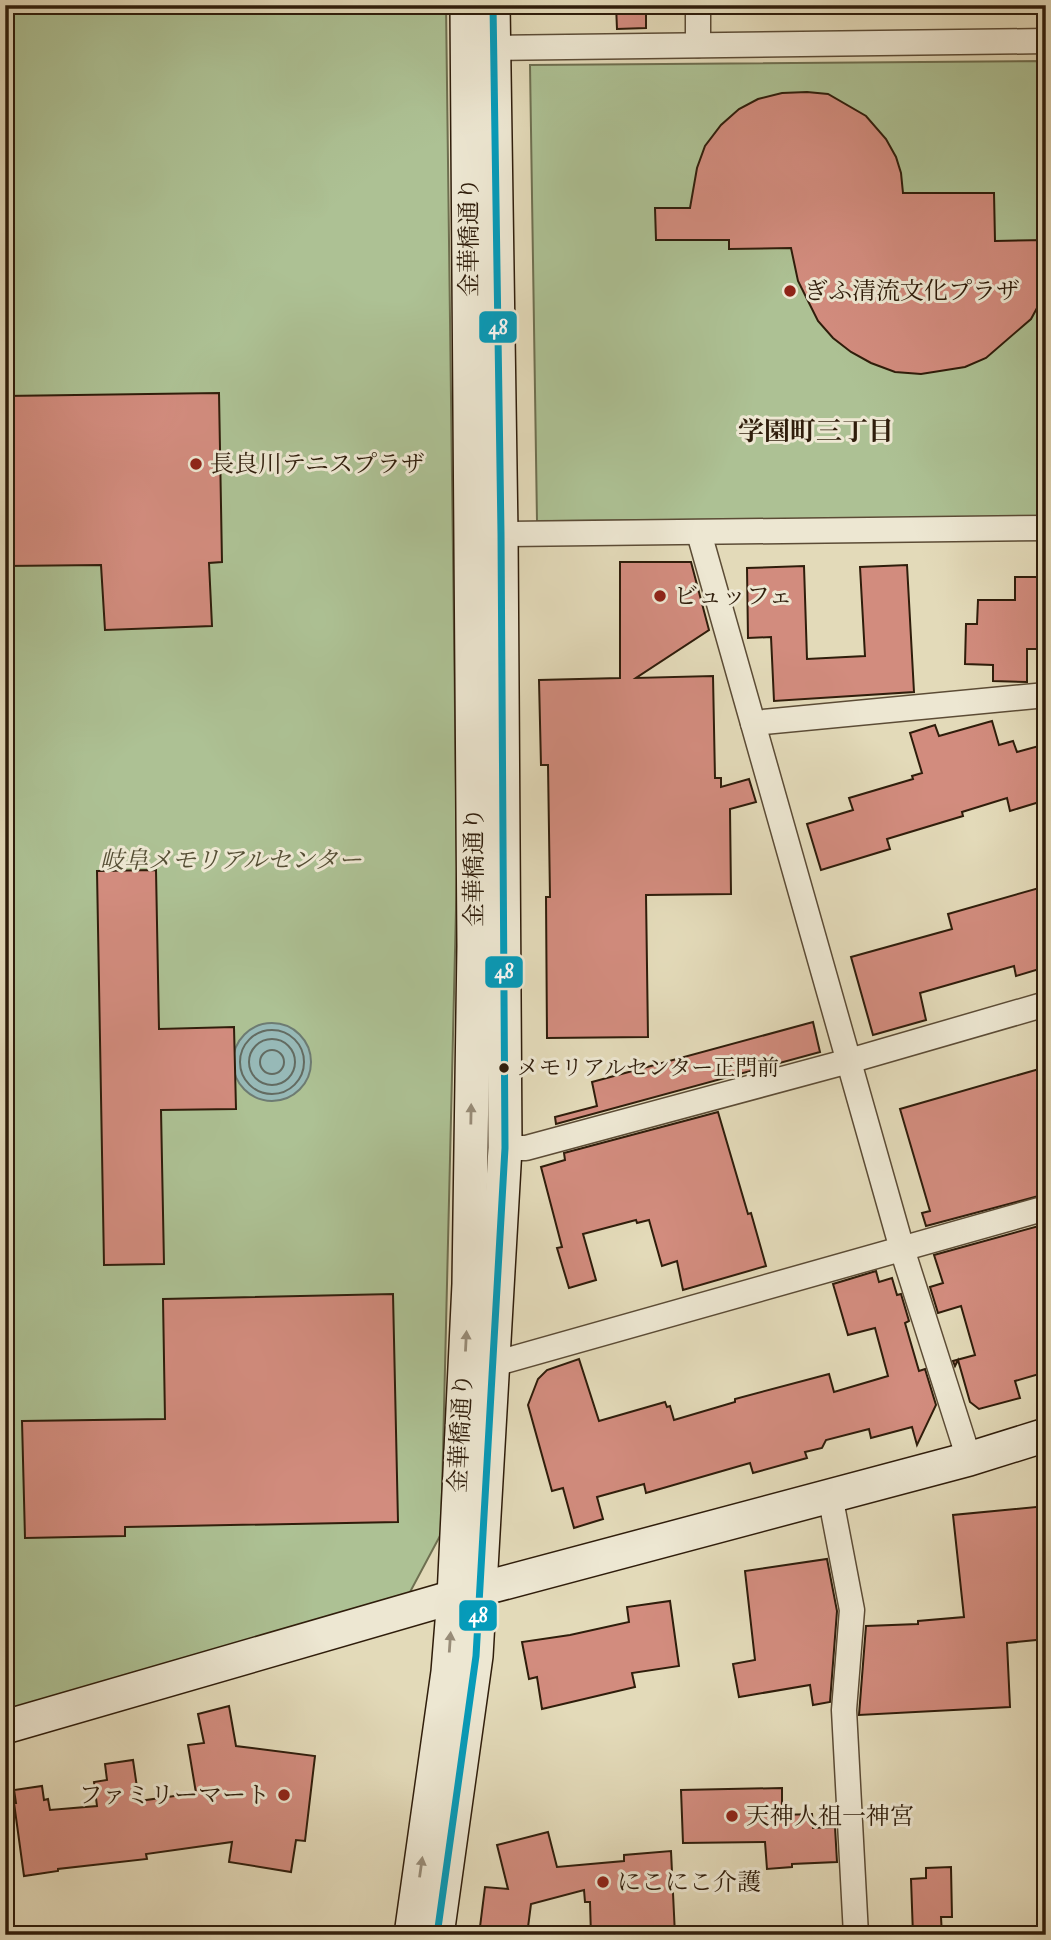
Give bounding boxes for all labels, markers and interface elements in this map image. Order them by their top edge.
street label: 金華橋通り [454,177,485,297]
place label: ぎふ清流文化プラザ [804,276,1020,307]
marker: ぎふ清流文化プラザ [782,283,798,299]
line badge: 48 [478,310,518,344]
text: 48 [487,316,508,340]
district label: 学園町三丁目 [738,416,894,448]
place label: 長良川テニスプラザ [210,449,425,480]
marker: 長良川テニスプラザ [188,456,204,472]
place label: ビュッフェ [674,581,793,612]
marker: ビュッフェ [652,588,668,604]
street label: 金華橋通り [459,807,490,927]
park label: 岐阜メモリアルセンター [100,845,362,876]
line badge: 48 [484,955,524,989]
text: 48 [493,960,514,984]
place label: メモリアルセンター正門前 [517,1054,779,1082]
marker: メモリアルセンター正門前 [497,1061,511,1075]
one-way arrow [466,1102,477,1124]
one-way arrow [460,1330,471,1352]
street label: 金華橋通り [442,1372,480,1494]
line badge: 48 [458,1599,498,1632]
text: 48 [467,1604,488,1628]
one-way arrow [445,1630,456,1652]
place label: ファミリーマート [78,1780,270,1811]
marker: ファミリーマート [276,1787,292,1803]
place label: 天神人祖一神宮 [746,1801,914,1832]
marker: 天神人祖一神宮 [724,1808,740,1824]
one-way arrow [415,1856,426,1878]
place label: にこにこ介護 [617,1867,761,1898]
marker: にこにこ介護 [595,1874,611,1890]

